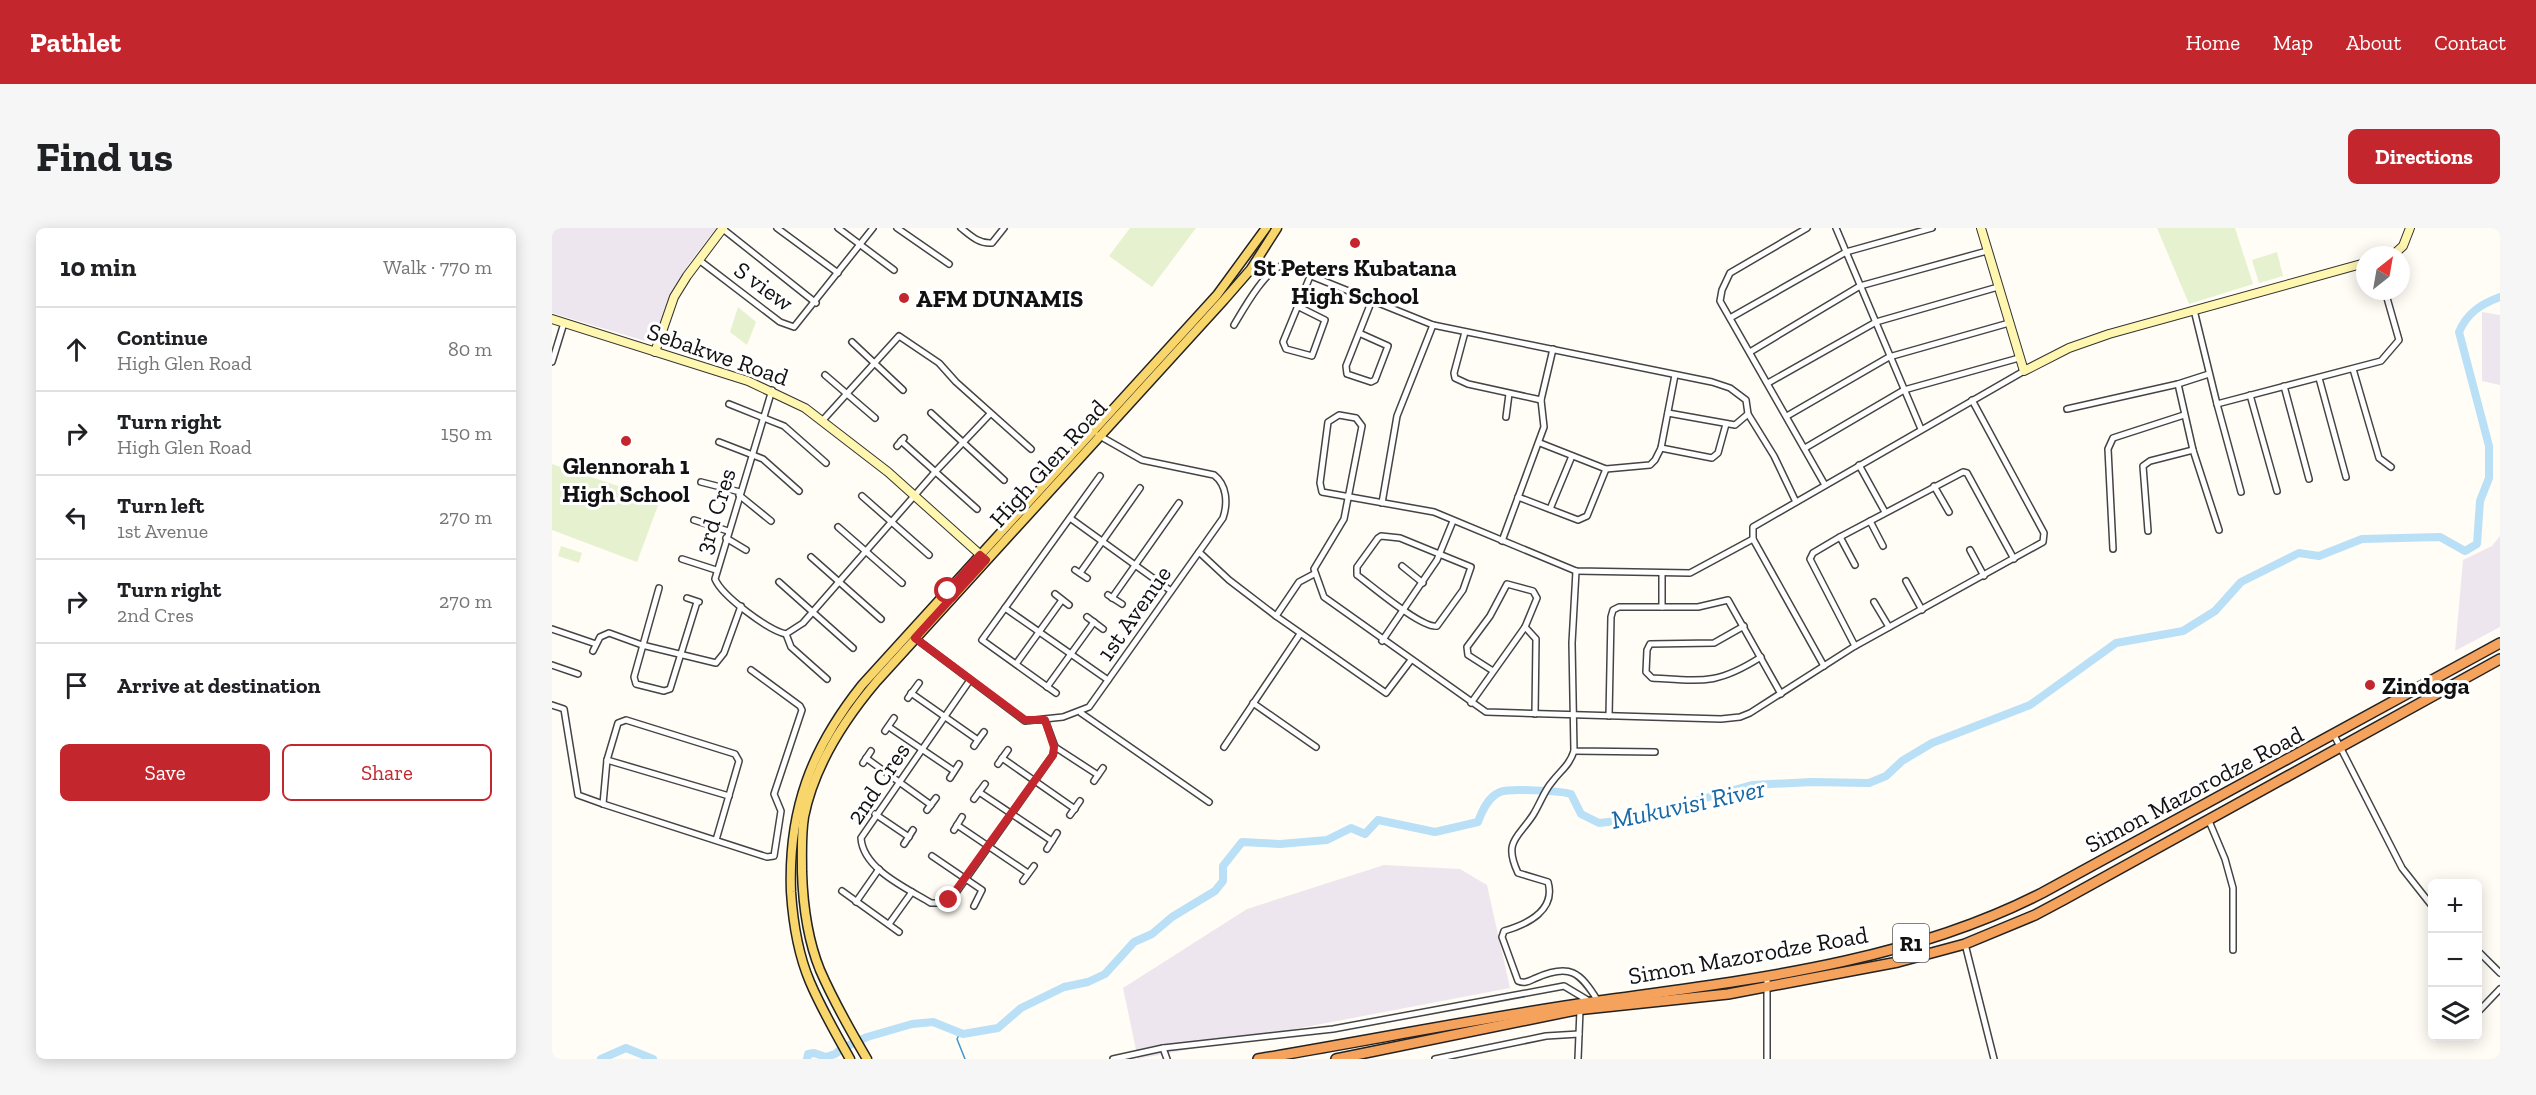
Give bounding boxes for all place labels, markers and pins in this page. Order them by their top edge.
marker: St Peters Kubatana High School [1348,236,1362,250]
place label: St Peters Kubatana High School [1253,253,1457,310]
place label: AFM DUNAMIS [916,284,1083,313]
marker: AFM DUNAMIS [897,291,911,305]
marker: Glennorah 1 High School [619,434,633,448]
place label: Glennorah 1 High School [562,451,690,508]
place label: Zindoga [2382,671,2470,700]
marker: Zindoga [2363,678,2377,692]

